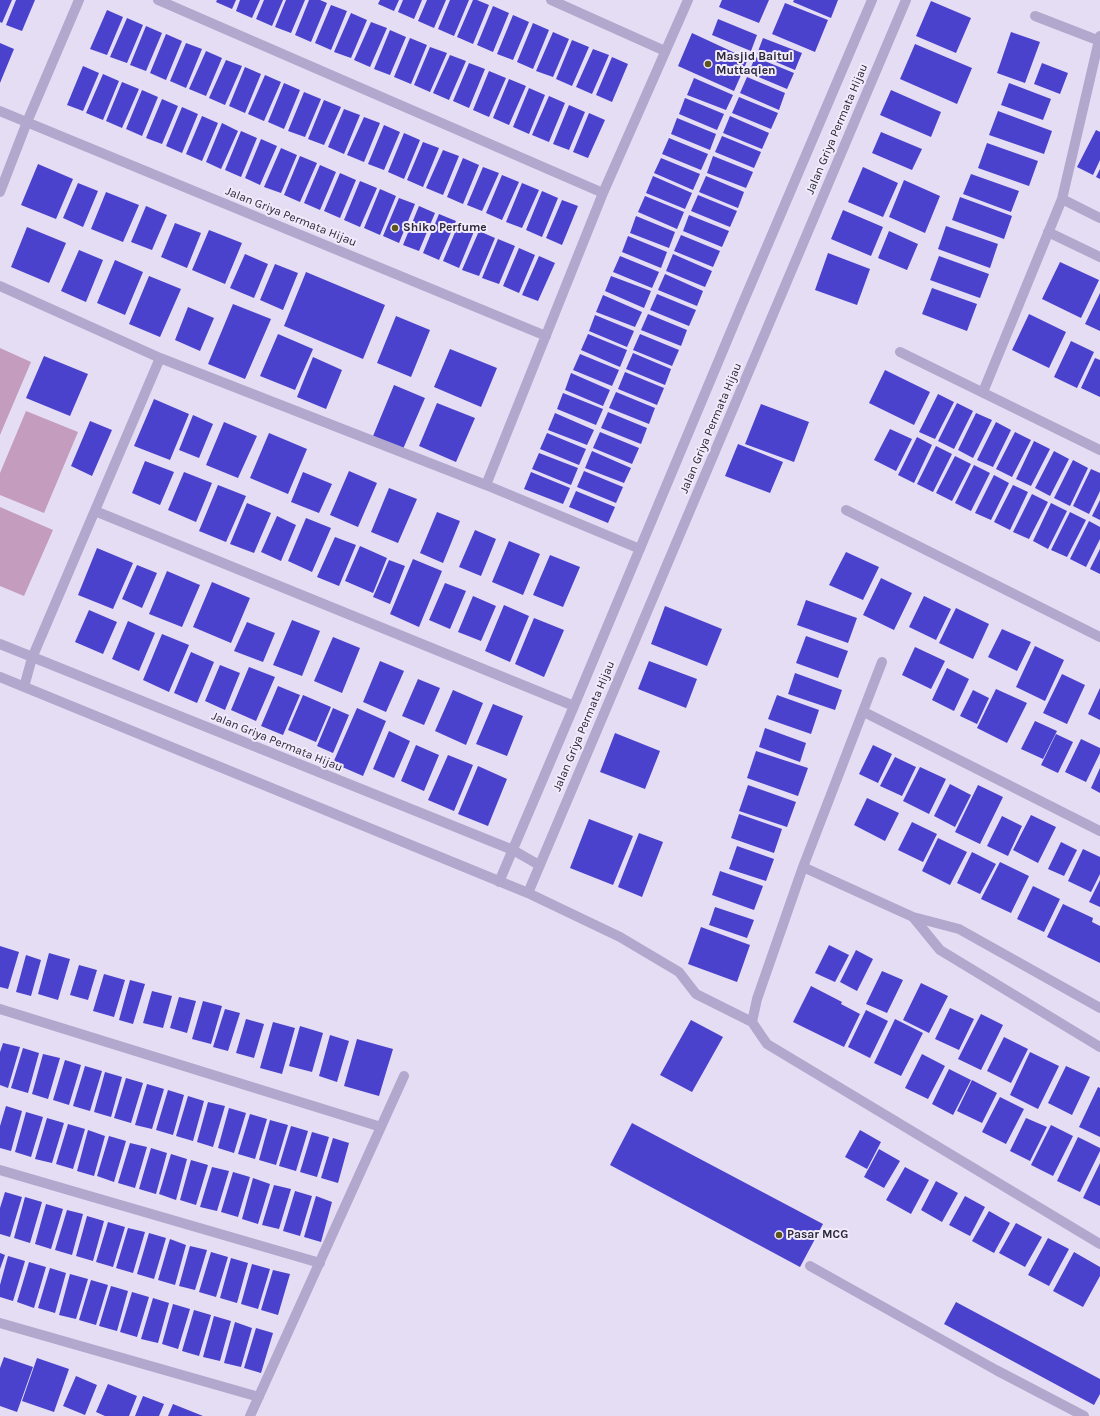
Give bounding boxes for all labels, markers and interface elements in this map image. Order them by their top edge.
place label: Masjid Baitul Muttaqien [716,50,793,78]
marker: Masjid Baitul Muttaqien [703,59,713,69]
street label: Jalan Griya Permata Hijau [803,62,871,196]
street label: Jalan Griya Permata Hijau [223,184,359,250]
place label: Shiko Perfume [403,221,487,235]
marker: Shiko Perfume [390,223,400,233]
street label: Jalan Griya Permata Hijau [677,361,745,495]
street label: Jalan Griya Permata Hijau [550,659,618,793]
street label: Jalan Griya Permata Hijau [209,709,345,775]
place label: Pasar MCG [787,1228,848,1242]
marker: Pasar MCG [774,1230,784,1240]

